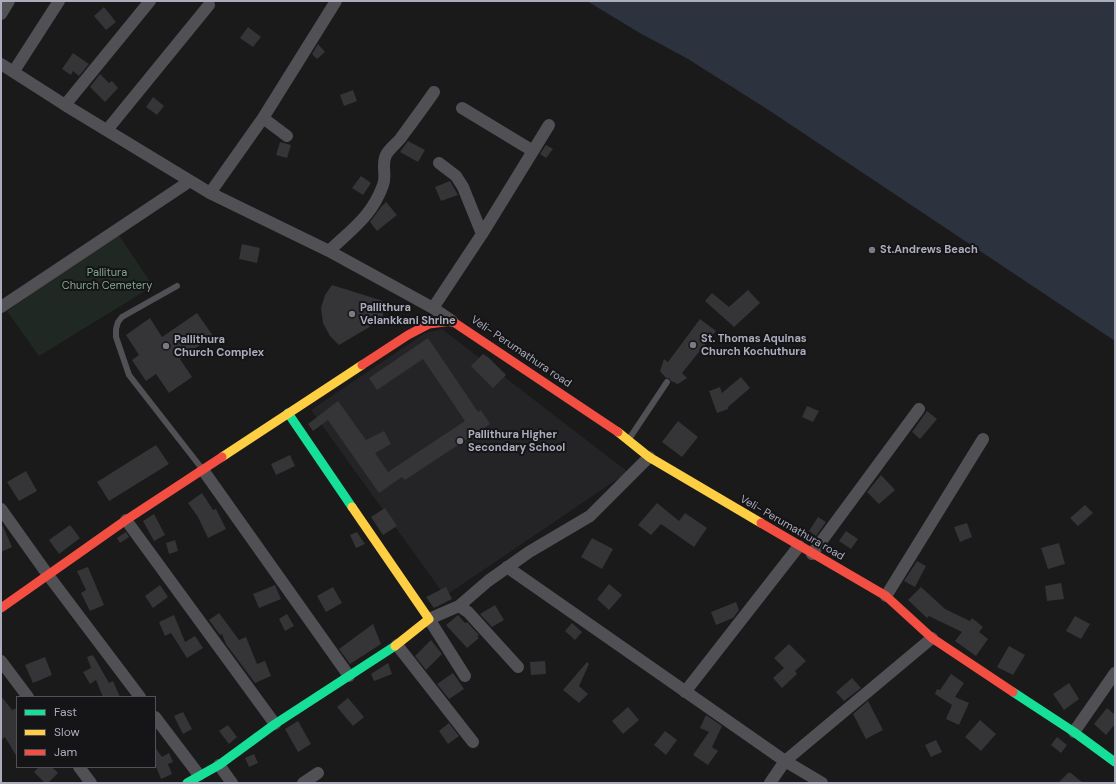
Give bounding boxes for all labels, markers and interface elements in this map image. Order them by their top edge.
place label: St.Andrews Beach [880,243,978,257]
marker: St.Andrews Beach [867,245,877,255]
park label: Pallitura Church Cemetery [62,266,152,292]
place label: Pallithura Velankkani Shrine [360,301,456,327]
marker: Pallithura Velankkani Shrine [347,309,357,319]
street label: Veli- Perumathura road [468,313,574,391]
place label: St. Thomas Aquinas Church Kochuthura [701,332,807,358]
place label: Pallithura Church Complex [174,333,264,359]
marker: St. Thomas Aquinas Church Kochuthura [688,340,698,350]
marker: Pallithura Church Complex [161,341,171,351]
place label: Pallithura Higher Secondary School [468,428,565,454]
marker: Pallithura Higher Secondary School [455,436,465,446]
street label: Veli- Perumathura road [737,493,847,563]
legend [16,696,156,768]
text: Fast [54,704,77,720]
text: Slow [54,724,80,740]
text: Jam [54,744,77,760]

